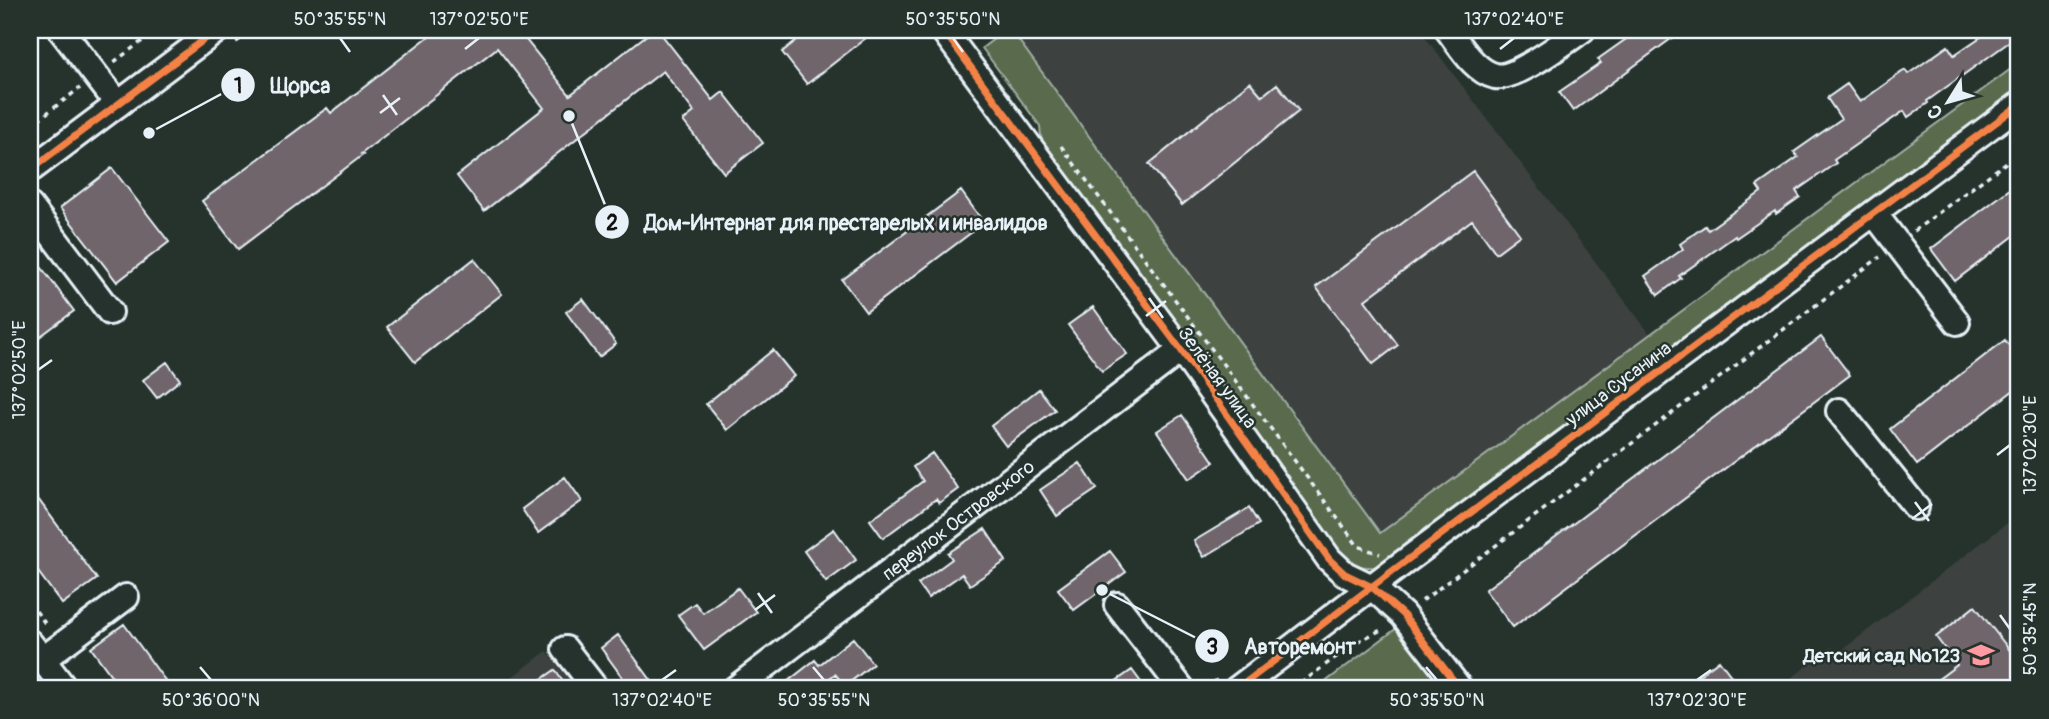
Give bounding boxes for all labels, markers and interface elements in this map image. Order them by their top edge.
text: 50°35'55"N [294,8,386,31]
text: 137°02'50"E [429,8,529,31]
text: 50°35'50"N [906,8,1000,31]
text: 137°02'40"E [1464,8,1564,31]
callout: Щорса [221,64,344,106]
north arrow [1912,66,1982,136]
text: 1 [234,73,242,100]
text: Щорса [270,73,330,100]
text: С [1922,100,1948,124]
callout: Дом-Интернат для престарелых и инвалидов [595,201,1062,243]
text: 2 [606,210,618,237]
text: Дом-Интернат для престарелых и инвалидов [642,210,1048,237]
text: 137°02'50"E [8,320,31,420]
street label: Зелёная улица [1172,322,1262,433]
street label: улица Сусанина [1560,336,1676,432]
text: 137°02'30"E [2019,395,2042,495]
street label: переулок Островского [877,455,1040,586]
text: 50°35'45"N [2019,583,2042,675]
callout: Авторемонт [1195,625,1370,667]
text: 3 [1206,634,1218,661]
text: Авторемонт [1244,634,1357,661]
school or university icon: Детский сад №123 [1966,640,1996,670]
place label: Детский сад №123 [1802,644,1960,668]
text: 50°36'00"N [162,689,260,712]
text: 137°02'40"E [612,689,712,712]
text: 50°35'55"N [778,689,870,712]
text: 50°35'50"N [1390,689,1484,712]
text: 137°02'30"E [1647,689,1747,712]

